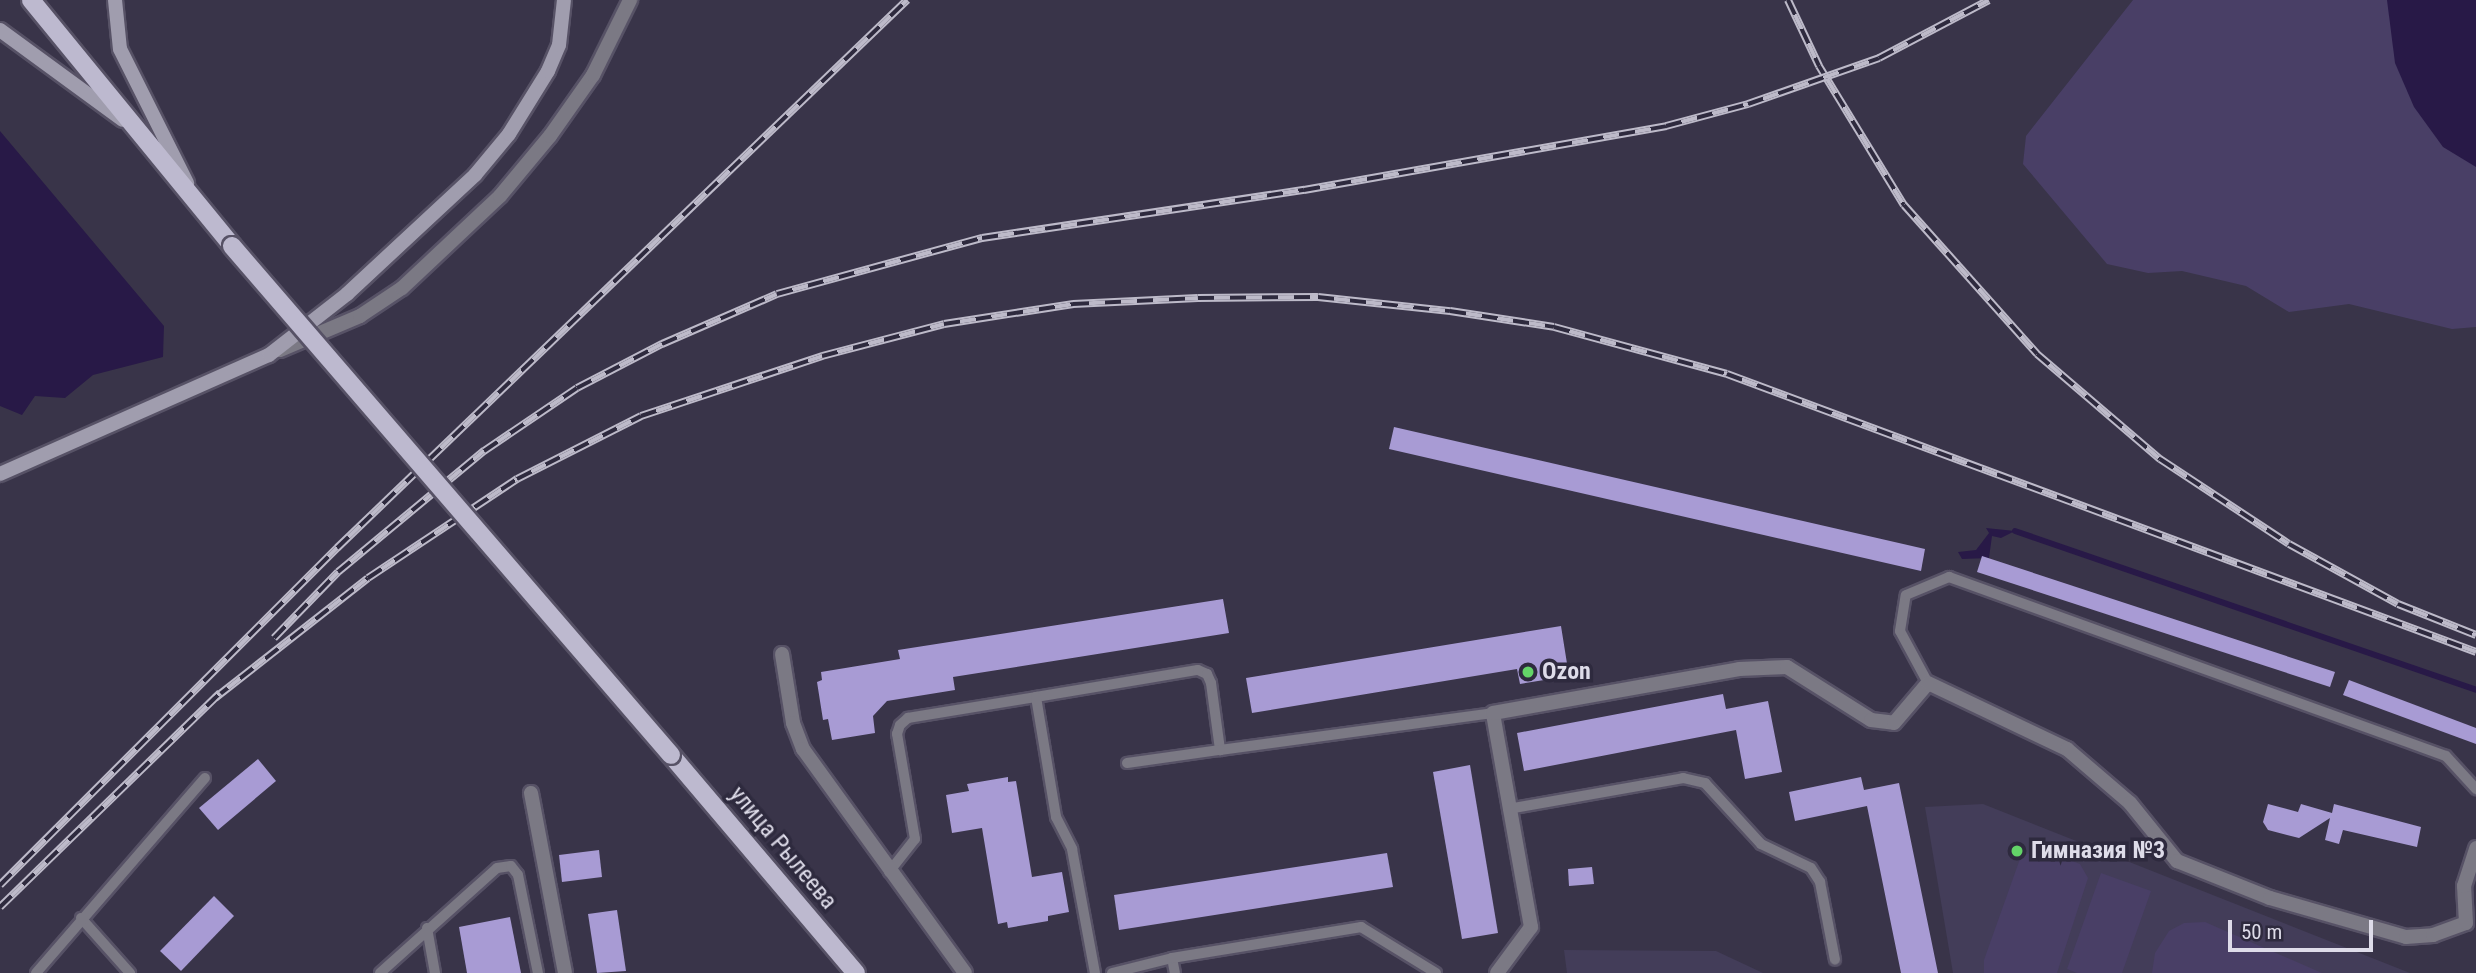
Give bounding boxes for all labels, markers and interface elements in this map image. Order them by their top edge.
place label: Ozon [1542,658,1591,686]
marker: Ozon [1520,664,1536,680]
street label: улица Рылеева [723,781,843,915]
place label: Гимназия №3 [2031,837,2165,865]
marker: Гимназия №3 [2009,843,2025,859]
scale bar [2231,906,2376,950]
text: 50 m [2241,920,2282,944]

